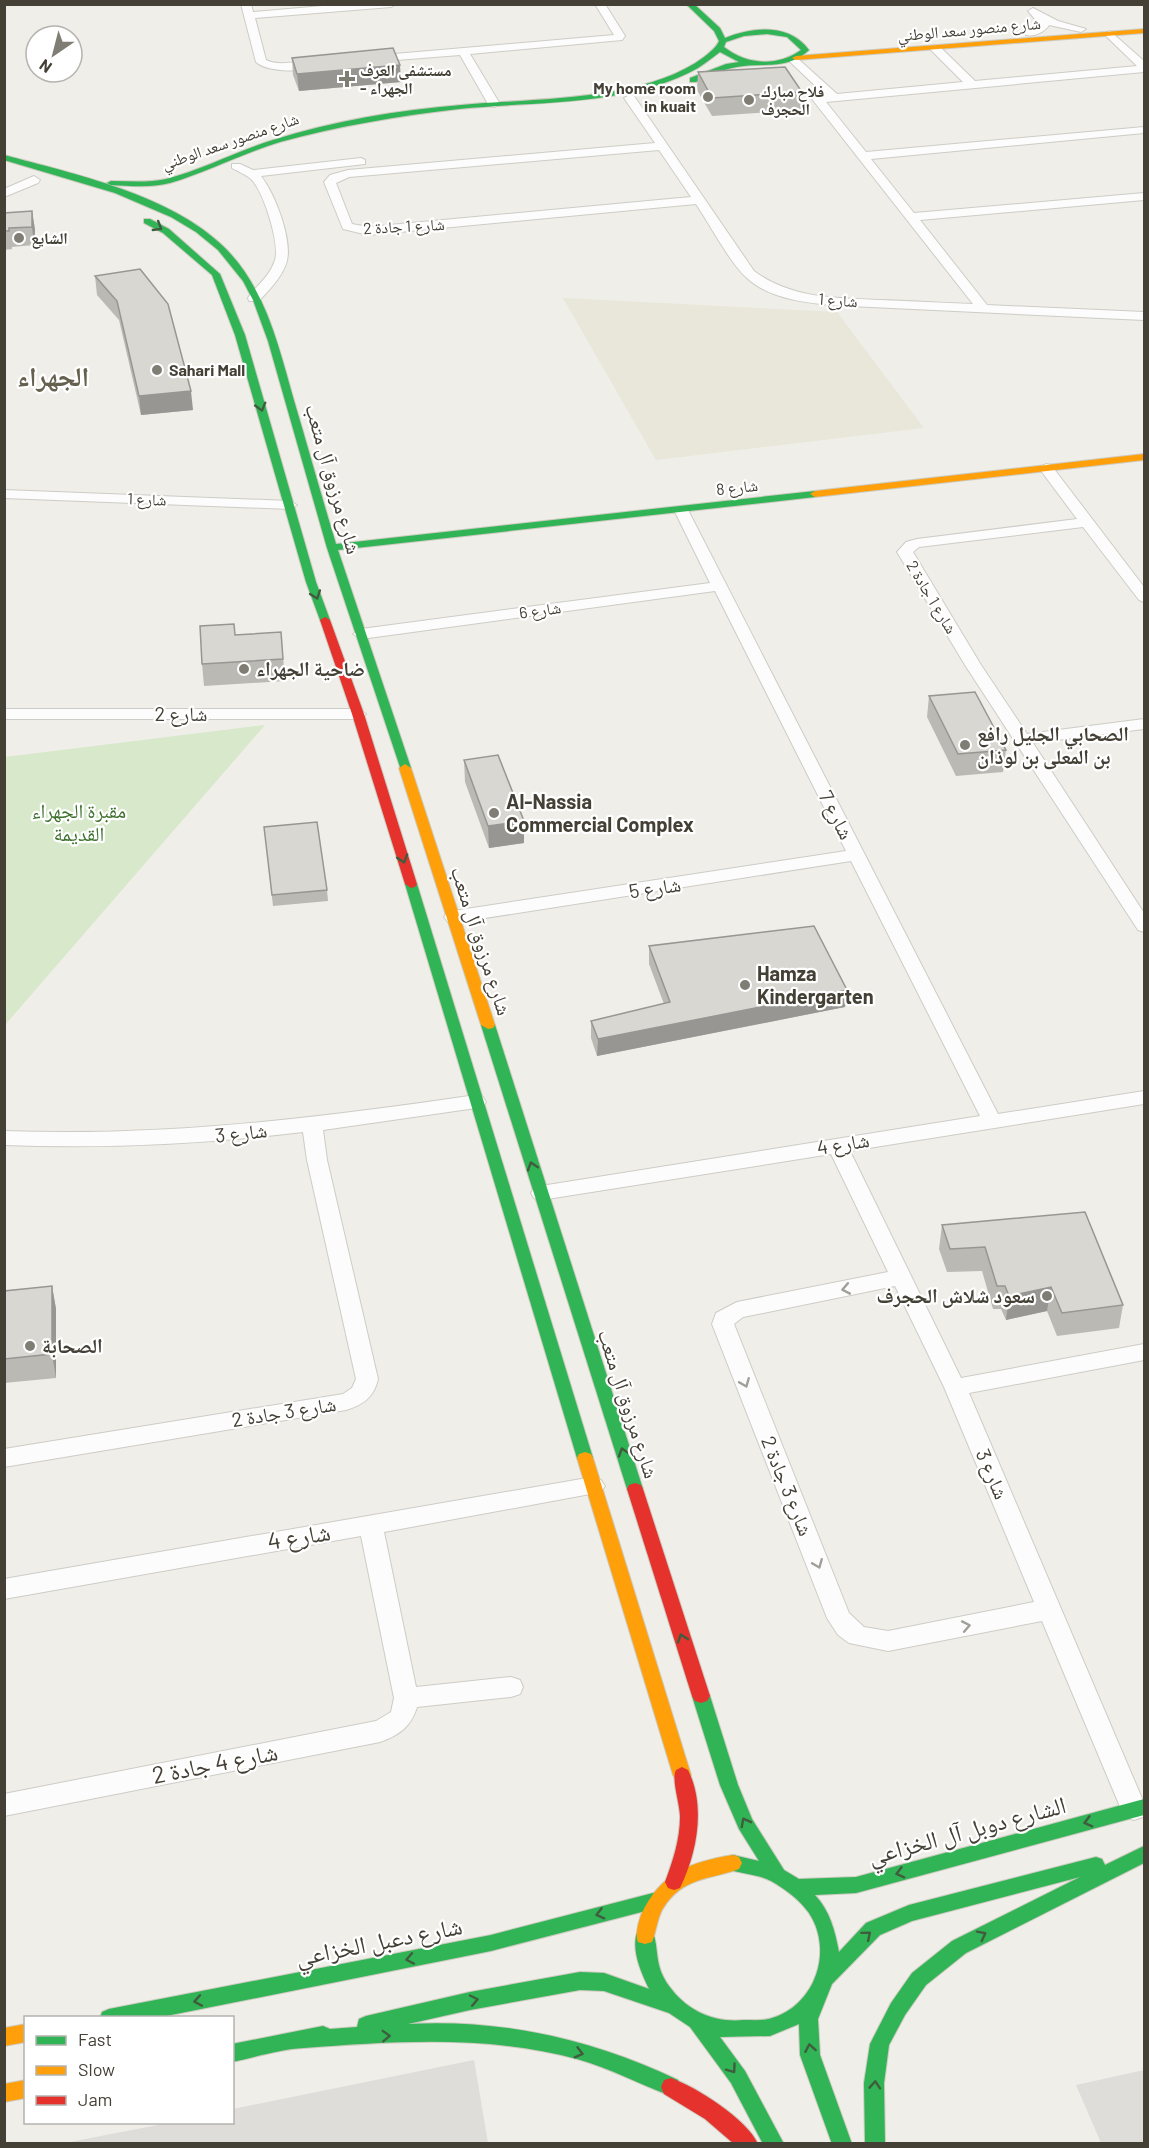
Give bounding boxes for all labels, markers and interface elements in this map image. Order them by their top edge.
street label: شارع منصور سعد الوطني [897,13,1042,48]
north arrow [24,24,84,84]
text: N [35,56,55,78]
place label: مستشفى العرف - الجهراء [360,60,452,98]
marker: مستشفى العرف - الجهراء [338,70,356,88]
place label: My home room in kuait [593,78,696,115]
place label: فلاح مبارك الحجرف [761,81,825,118]
marker: My home room in kuait [701,90,715,104]
marker: فلاح مبارك الحجرف [742,93,756,107]
street label: شارع منصور سعد الوطني [159,108,302,177]
street label: شارع 1 جادة 2 [363,214,445,239]
one-way arrow [152,219,162,231]
place label: الشايع [31,228,68,249]
marker: الشايع [12,231,26,245]
street label: شارع 1 [818,289,858,312]
district label: الجهراء [17,359,89,392]
place label: Sahari Mall [169,360,245,379]
marker: Sahari Mall [150,363,164,377]
one-way arrow [254,401,266,412]
street label: شارع مرزوق آل متعب [299,401,367,557]
street label: شارع 8 [715,475,759,500]
street label: شارع 1 [127,488,167,511]
street label: شارع 1 جادة 2 [902,557,962,638]
one-way arrow [308,589,321,599]
street label: شارع 6 [518,597,562,624]
place label: ضاحية الجهراء [256,656,365,681]
marker: ضاحية الجهراء [237,662,251,676]
street label: شارع 2 [155,701,207,727]
place label: الصحابي الجليل رافع بن المعلى بن لوذان [977,721,1129,770]
marker: الصحابي الجليل رافع بن المعلى بن لوذان [958,738,972,752]
street label: شارع 7 [813,786,859,844]
place label: Al-Nassia Commercial Complex [506,789,694,836]
park label: مقبرة الجهراء القديمة [32,798,126,845]
marker: Al-Nassia Commercial Complex [487,806,501,820]
one-way arrow [396,854,408,864]
street label: شارع مرزوق آل متعب [445,863,517,1019]
street label: شارع 5 [627,871,683,905]
place label: Hamza Kindergarten [757,961,874,1008]
marker: Hamza Kindergarten [738,978,752,992]
street label: شارع 3 [214,1117,268,1149]
street label: شارع 4 [815,1127,871,1161]
one-way arrow [527,1161,539,1172]
one-way arrow [841,1282,851,1295]
place label: سعود شلاش الحجرف [877,1283,1035,1308]
marker: سعود شلاش الحجرف [1040,1289,1054,1303]
street label: شارع مرزوق آل متعب [592,1326,664,1482]
place label: الصحابة [42,1333,103,1358]
marker: الصحابة [23,1339,37,1353]
one-way arrow [738,1377,750,1388]
street label: شارع 3 جادة 2 [230,1391,338,1433]
street label: شارع 3 جادة 2 [755,1432,819,1540]
street label: شارع 3 [970,1445,1014,1503]
one-way arrow [618,1447,630,1458]
street label: شارع 4 [265,1516,333,1557]
one-way arrow [811,1558,823,1569]
one-way arrow [961,1620,971,1633]
one-way arrow [677,1633,689,1644]
street label: شارع 4 جادة 2 [150,1736,280,1791]
street label: الشارع دوبل آل الخزاعي [864,1789,1070,1876]
one-way arrow [1083,1815,1094,1827]
one-way arrow [741,1818,752,1828]
one-way arrow [895,1866,905,1878]
one-way arrow [595,1907,605,1920]
street label: شارع دعبل الخزاعي [293,1910,466,1977]
one-way arrow [860,1931,871,1942]
one-way arrow [976,1931,987,1942]
one-way arrow [405,1952,415,1965]
one-way arrow [194,1994,204,2007]
one-way arrow [469,1994,479,2007]
legend [24,2016,234,2124]
text: Fast [78,2028,112,2050]
one-way arrow [382,2030,391,2043]
one-way arrow [804,2044,816,2053]
one-way arrow [574,2045,584,2058]
text: Slow [78,2058,115,2080]
one-way arrow [725,2062,736,2073]
one-way arrow [868,2081,881,2090]
text: Jam [78,2088,112,2110]

